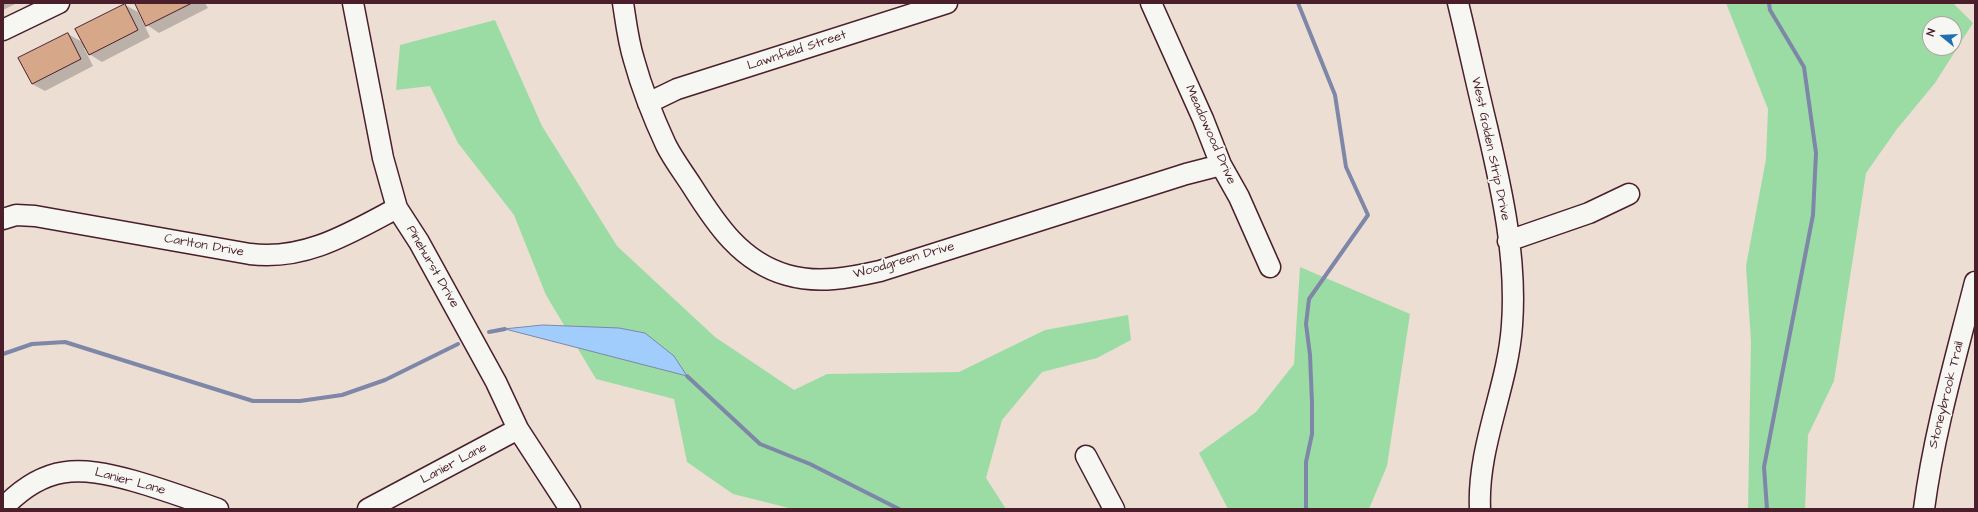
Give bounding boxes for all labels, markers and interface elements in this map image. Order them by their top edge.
north arrow [1922,16,1962,56]
text: N [1923,27,1939,38]
street label: Lawnfield Street [745,28,849,74]
street label: West Golden Strip Drive [1467,76,1513,222]
street label: Meadowood Drive [1181,83,1239,187]
street label: Pinehurst Drive [402,223,462,311]
street label: Carlton Drive [163,231,245,261]
street label: Woodgreen Drive [852,239,956,283]
street label: Stoneybrook Trail [1926,340,1968,450]
street label: Lanier Lane [418,440,490,488]
street label: Lanier Lane [93,465,167,499]

